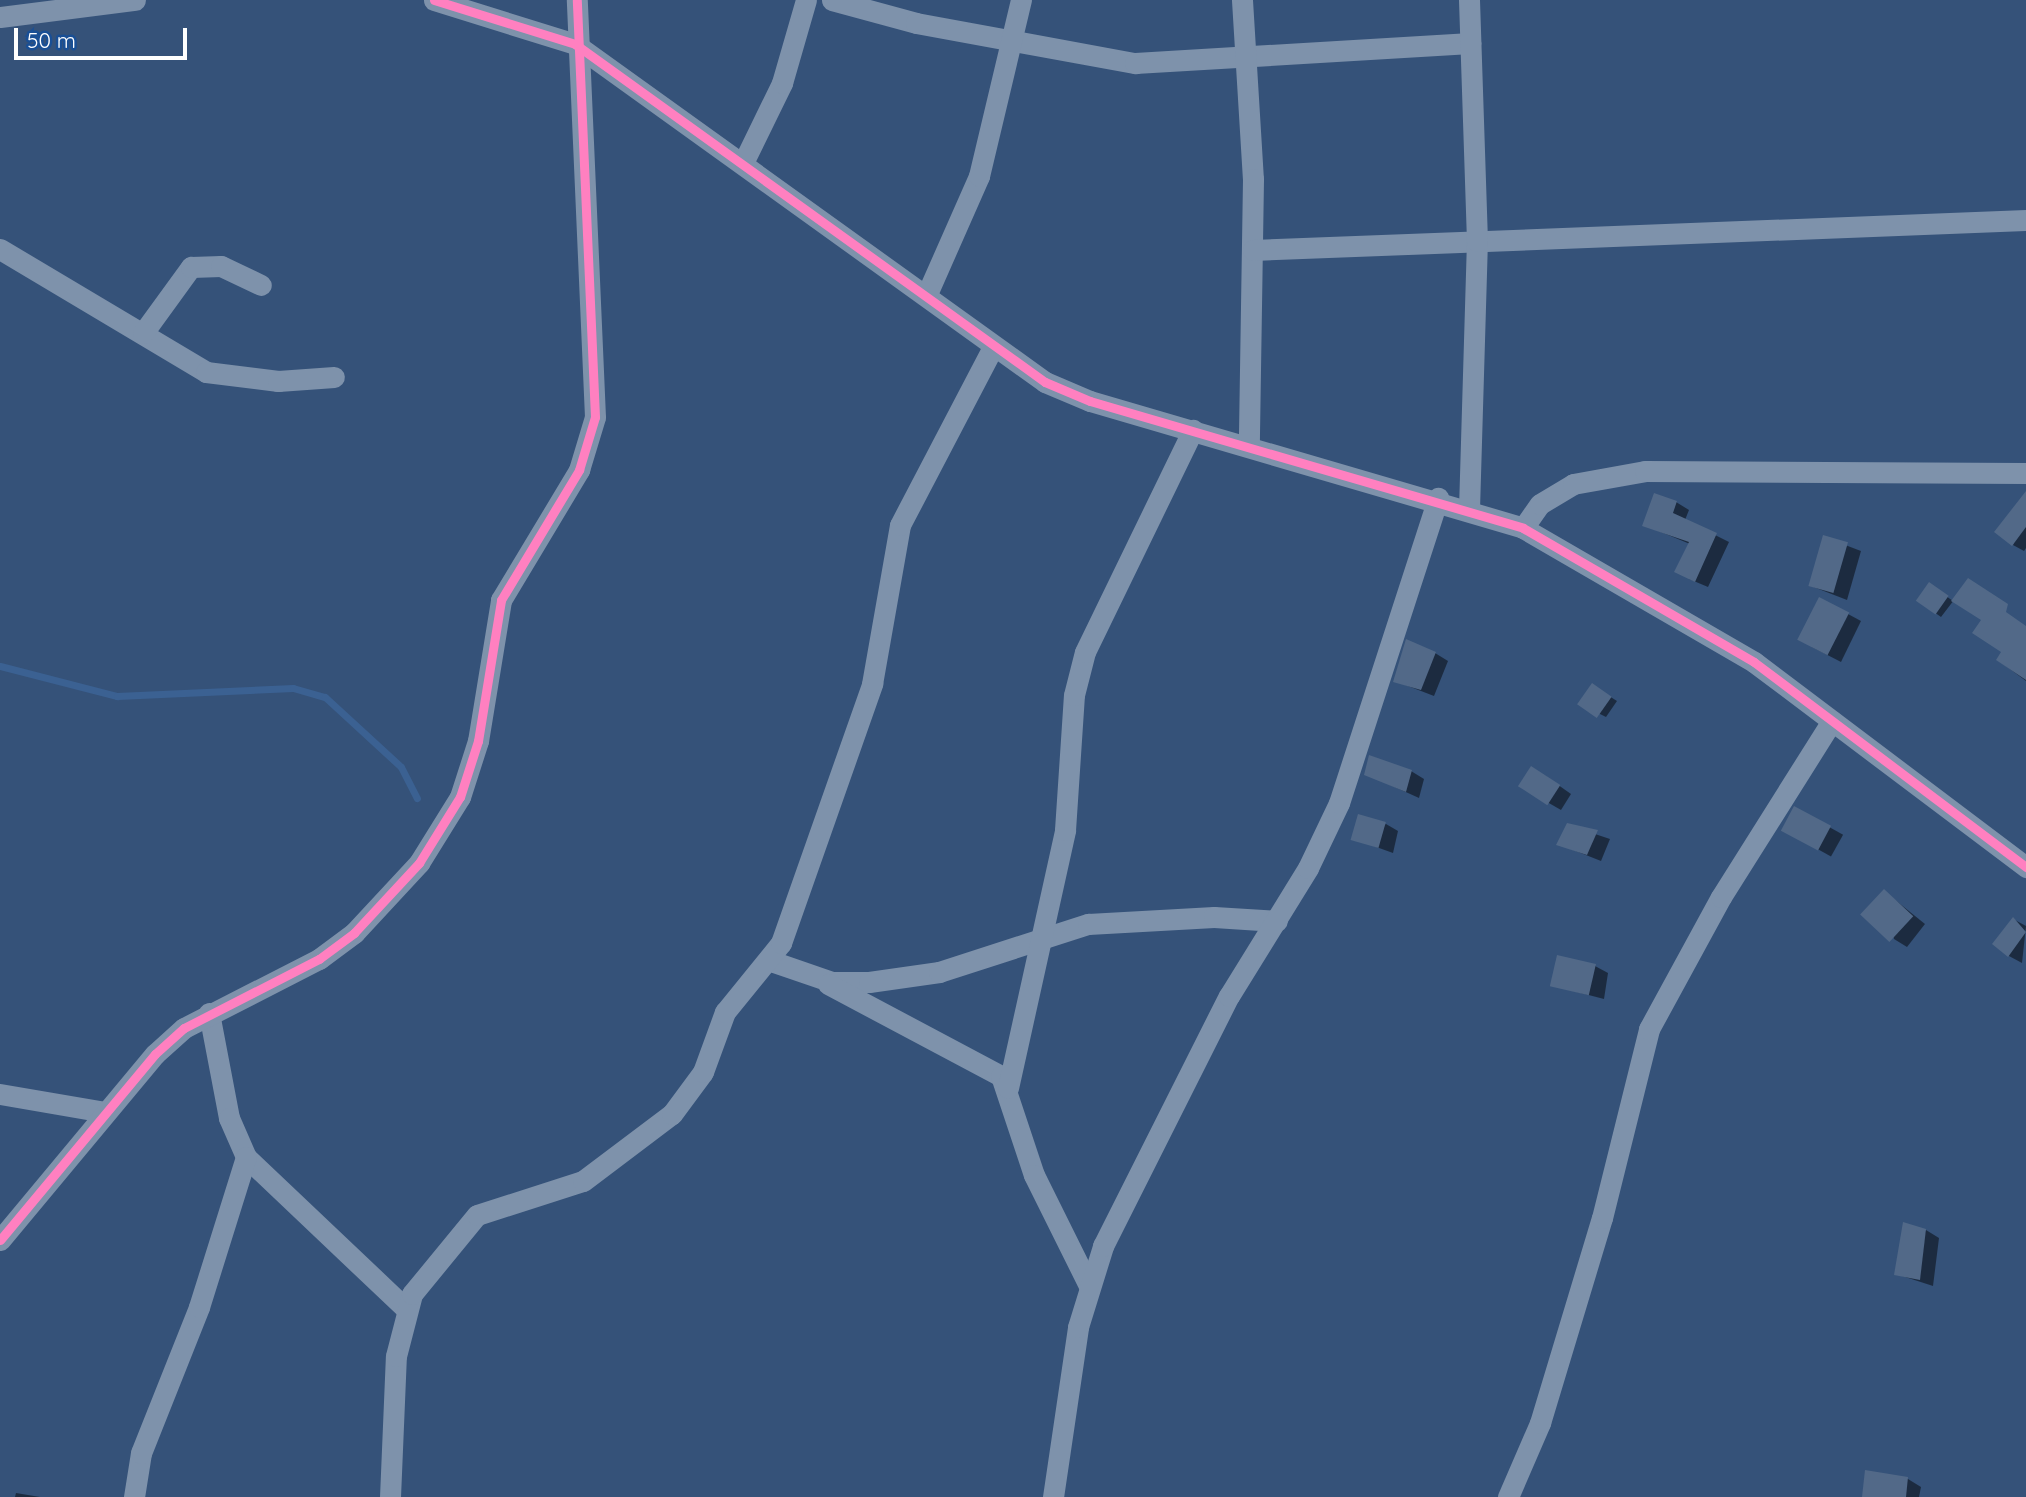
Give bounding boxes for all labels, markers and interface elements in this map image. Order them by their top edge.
scale bar [18,14,191,58]
text: 50 m [27,27,76,53]

